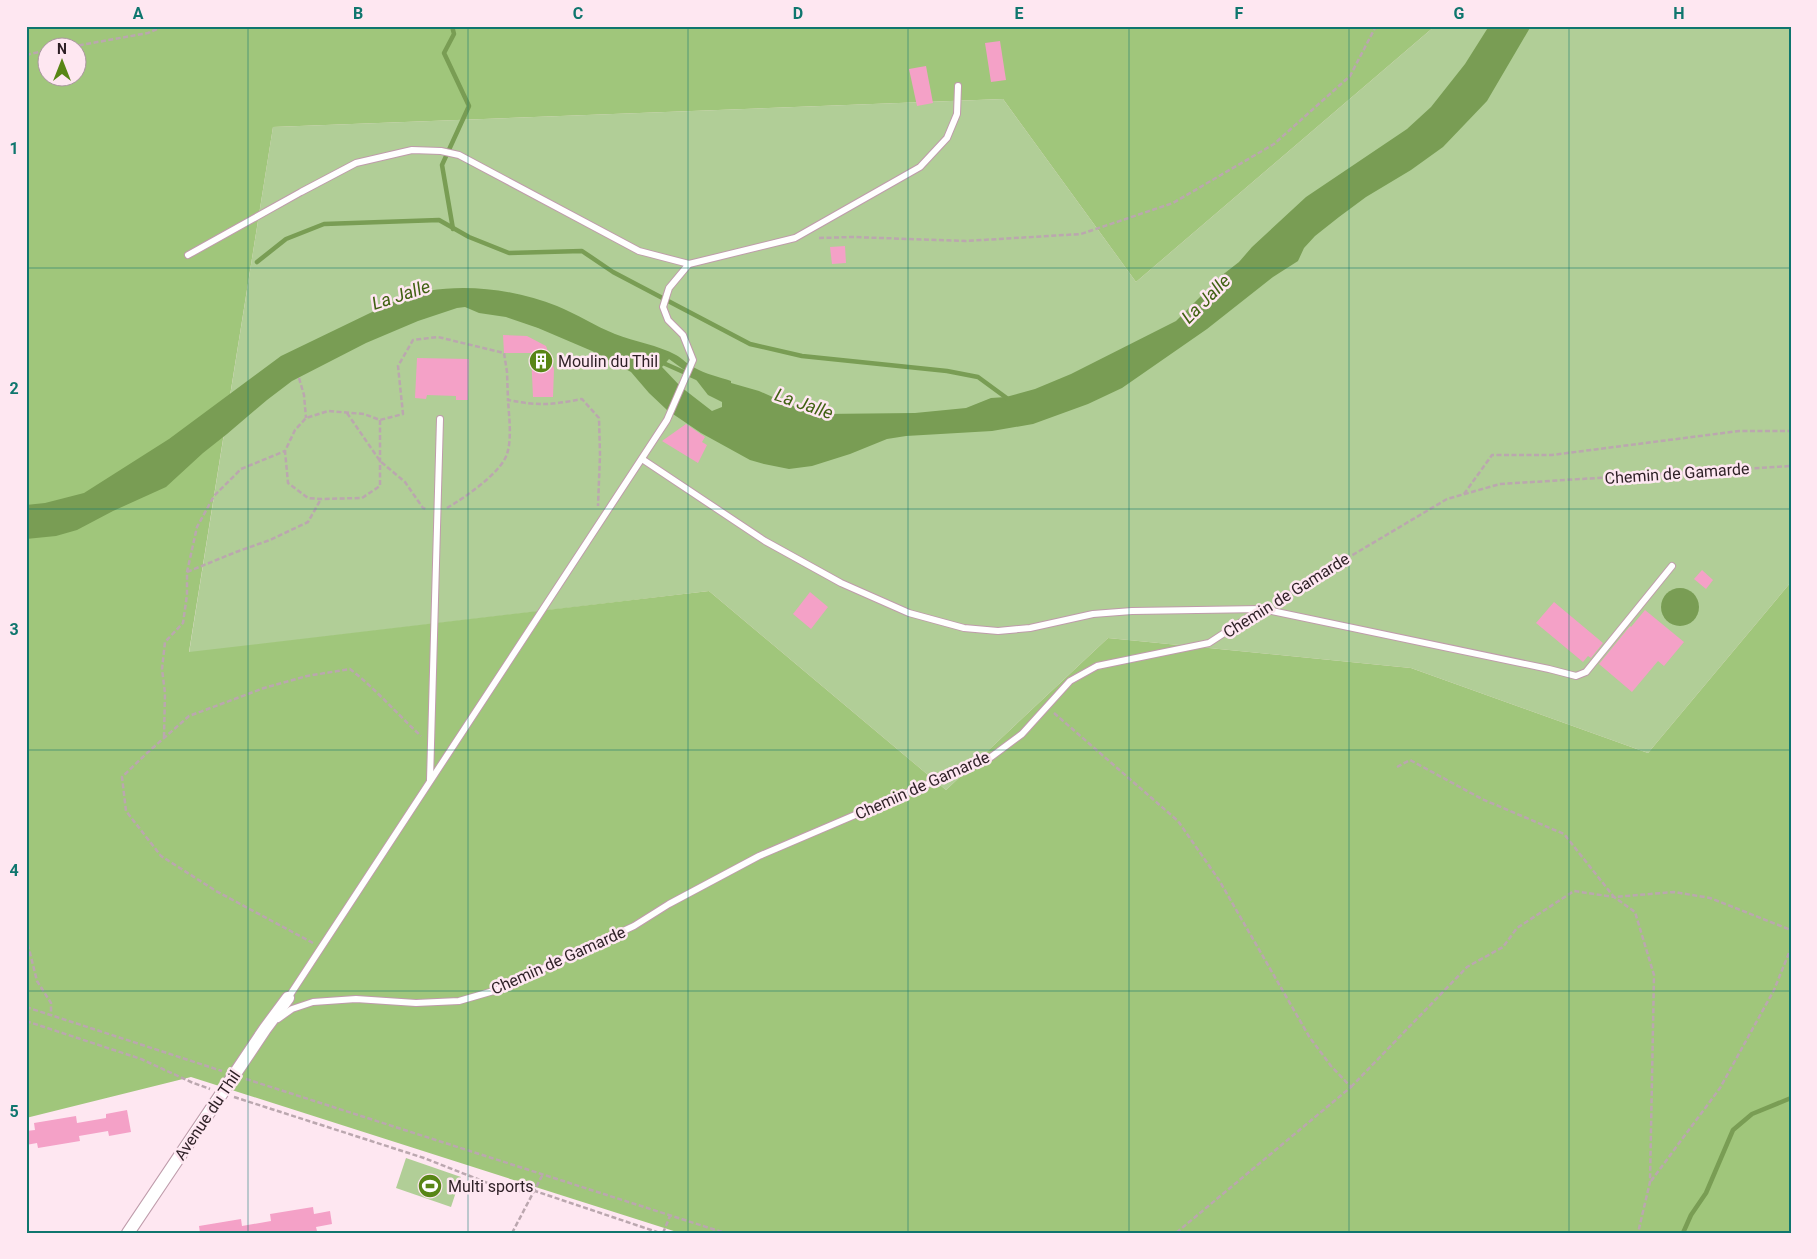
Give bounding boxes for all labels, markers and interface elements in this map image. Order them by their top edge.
text: A [133,4,144,23]
text: B [353,4,363,23]
text: C [573,4,583,23]
text: D [793,4,803,23]
text: E [1015,4,1024,23]
text: F [1235,4,1244,23]
text: G [1454,4,1465,23]
text: H [1673,4,1685,23]
north arrow [38,38,88,88]
text: N [57,41,67,57]
text: 1 [9,139,19,158]
water label: La Jalle [1177,270,1234,327]
water label: La Jalle [369,275,433,314]
building icon: Moulin du Thil [528,348,554,374]
place label: Moulin du Thil [558,352,658,371]
text: 2 [9,379,19,398]
water label: La Jalle [772,384,836,423]
street label: Chemin de Gamarde [1604,459,1750,488]
street label: Chemin de Gamarde [1220,549,1353,642]
text: 3 [9,620,19,639]
street label: Chemin de Gamarde [852,747,992,824]
text: 4 [9,861,19,880]
street label: Chemin de Gamarde [488,922,628,999]
street label: Avenue du Thil [170,1067,244,1164]
text: 5 [9,1102,19,1121]
sports icon: Multi sports [417,1173,443,1199]
place label: Multi sports [448,1177,533,1196]

